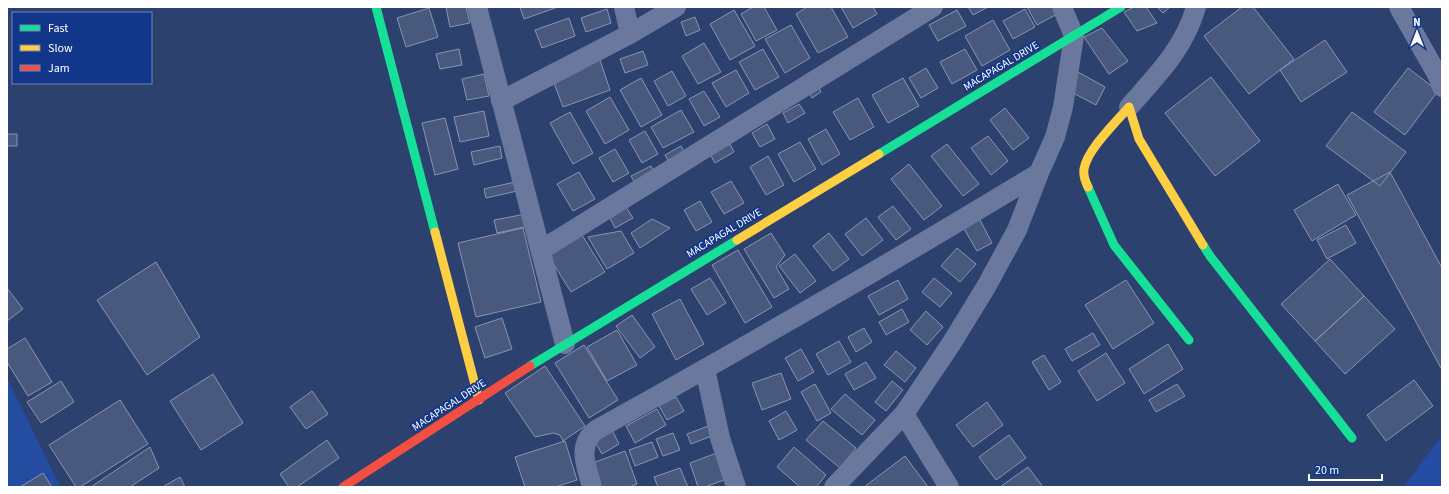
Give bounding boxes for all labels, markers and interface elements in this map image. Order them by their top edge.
legend [12,12,152,84]
north arrow [1397,12,1437,52]
text: N [1413,15,1421,30]
text: Fast [48,20,68,37]
street label: MACAPAGAL DRIVE [961,37,1042,94]
text: Slow [48,40,73,57]
text: Jam [48,60,70,77]
street label: MACAPAGAL DRIVE [684,204,765,261]
street label: MACAPAGAL DRIVE [409,375,489,435]
scale bar [1309,456,1382,482]
text: 20 m [1315,462,1339,479]

